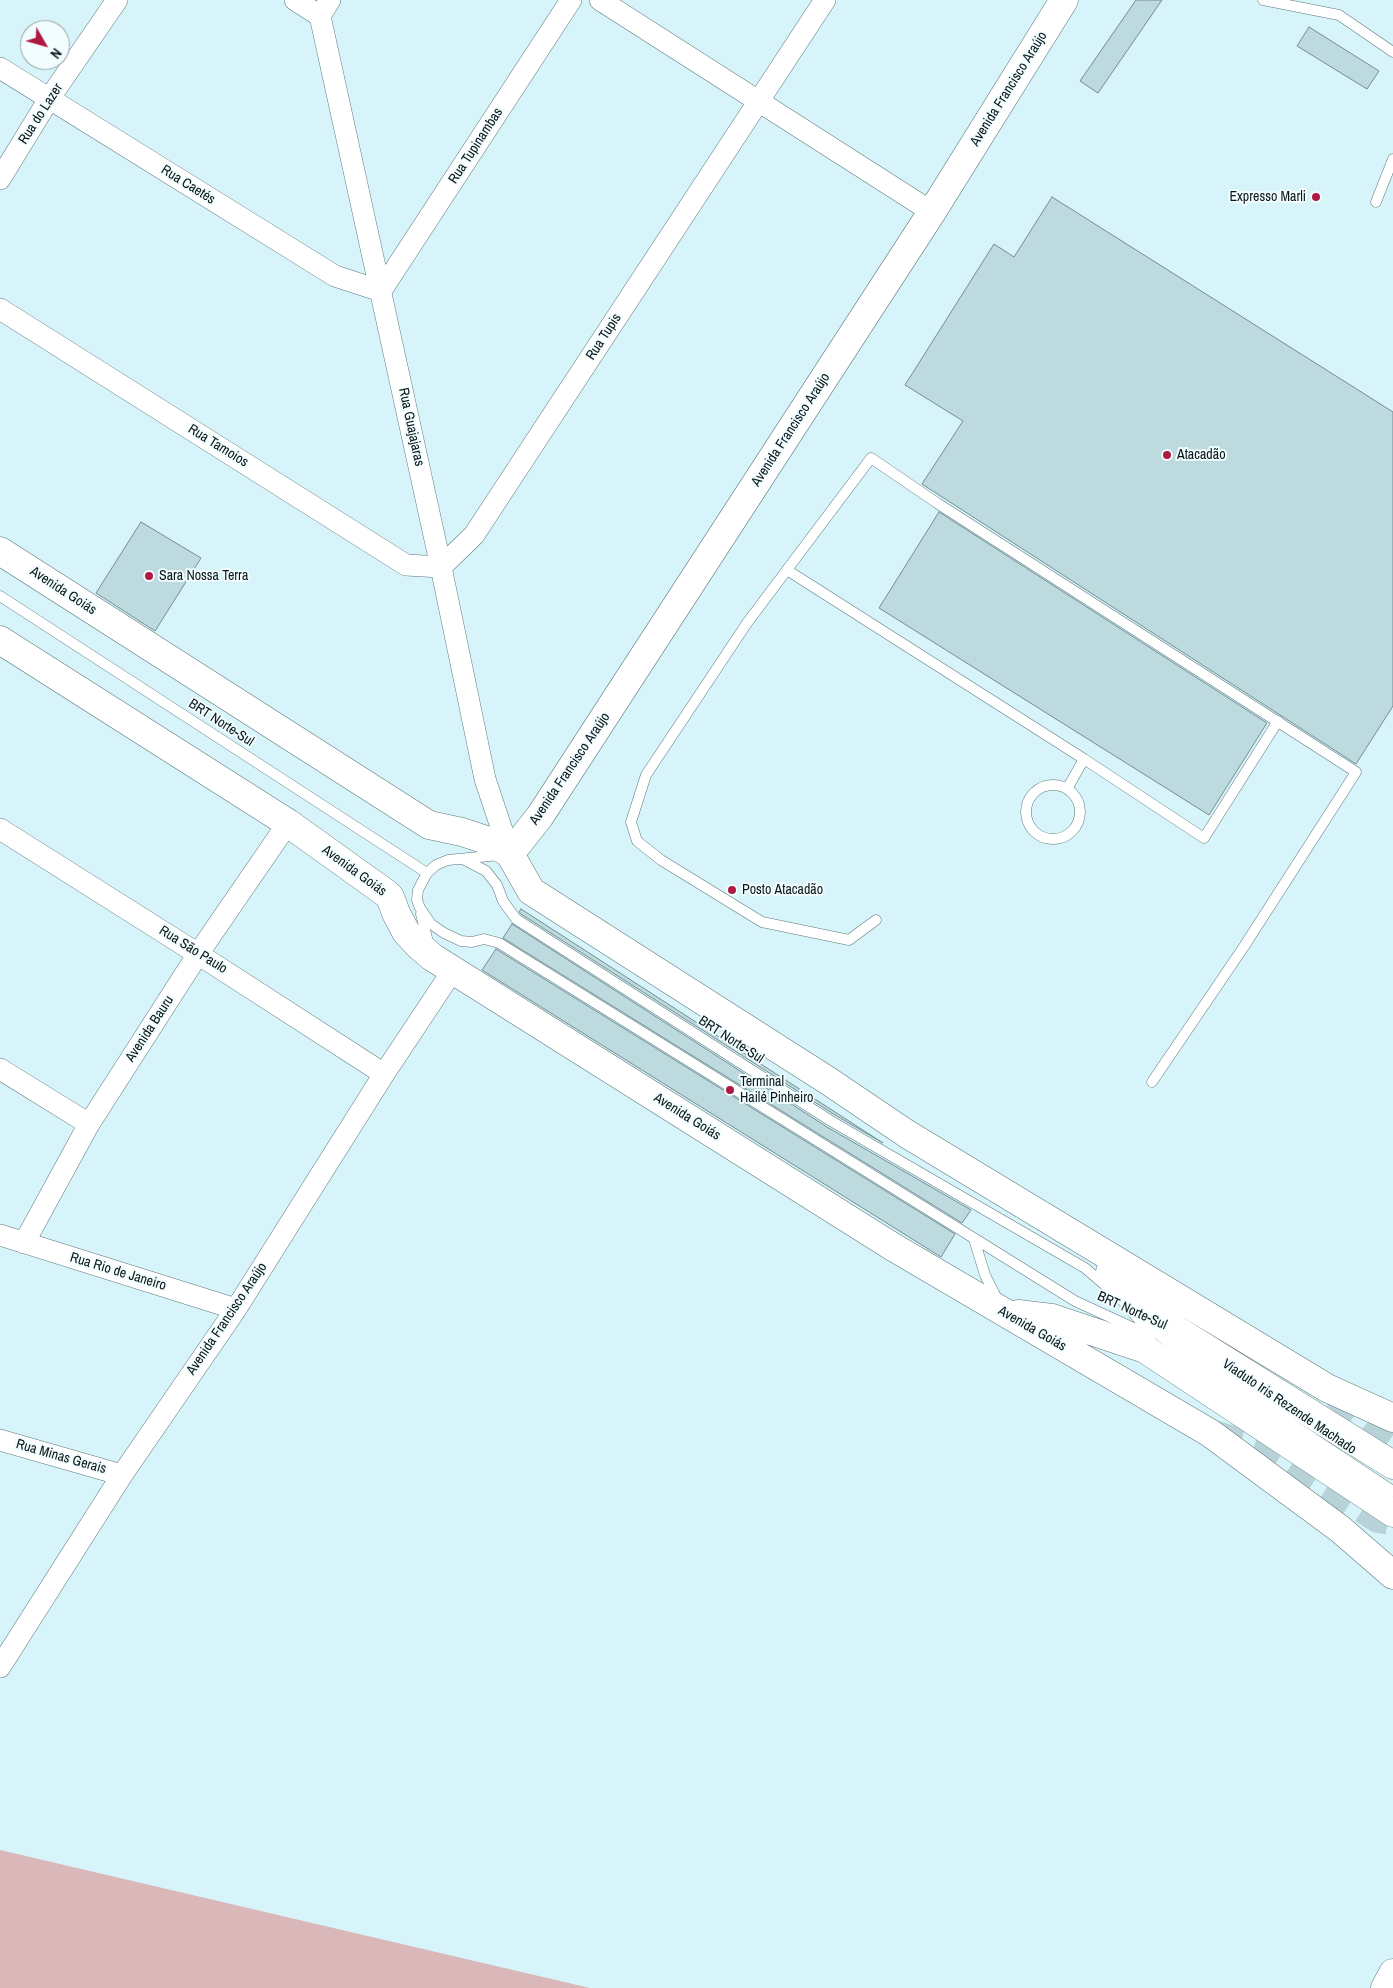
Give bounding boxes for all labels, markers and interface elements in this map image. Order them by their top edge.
north arrow [20,20,70,70]
street label: Avenida Francisco Araújo [967,29,1051,149]
text: N [46,45,66,62]
street label: Rua do Lazer [15,81,67,147]
street label: Rua Tupinambas [445,105,507,187]
street label: Rua Caetés [158,162,218,208]
place label: Expresso Marli [1229,189,1306,205]
marker: Expresso Marli [1310,191,1322,203]
street label: Rua Tupis [583,311,625,363]
street label: Avenida Francisco Araújo [748,370,834,490]
street label: Rua Guajajaras [394,386,428,468]
street label: Rua Tamoios [185,421,251,471]
place label: Atacadão [1177,447,1226,463]
marker: Atacadão [1161,449,1173,461]
street label: Avenida Goiás [27,563,99,619]
place label: Sara Nossa Terra [159,568,248,584]
marker: Sara Nossa Terra [143,570,155,582]
street label: BRT Norte-Sul [185,696,257,750]
street label: Avenida Francisco Araújo [526,710,614,828]
street label: Avenida Goiás [318,842,390,900]
place label: Posto Atacadão [742,882,823,898]
marker: Posto Atacadão [726,884,738,896]
street label: Rua São Paulo [156,922,230,978]
street label: Avenida Bauru [122,993,178,1065]
street label: BRT Norte-Sul [695,1013,767,1067]
place label: Terminal Hailé Pinheiro [740,1074,813,1106]
marker: Terminal Hailé Pinheiro [724,1084,736,1096]
street label: Avenida Goiás [650,1090,724,1144]
street label: Rua Rio de Janeiro [68,1249,168,1295]
street label: Avenida Francisco Araújo [183,1260,271,1378]
street label: BRT Norte-Sul [1095,1288,1169,1334]
street label: Avenida Goiás [995,1303,1069,1355]
street label: Viaduto Iris Rezende Machado [1219,1356,1359,1458]
street label: Rua Minas Gerais [14,1436,108,1478]

